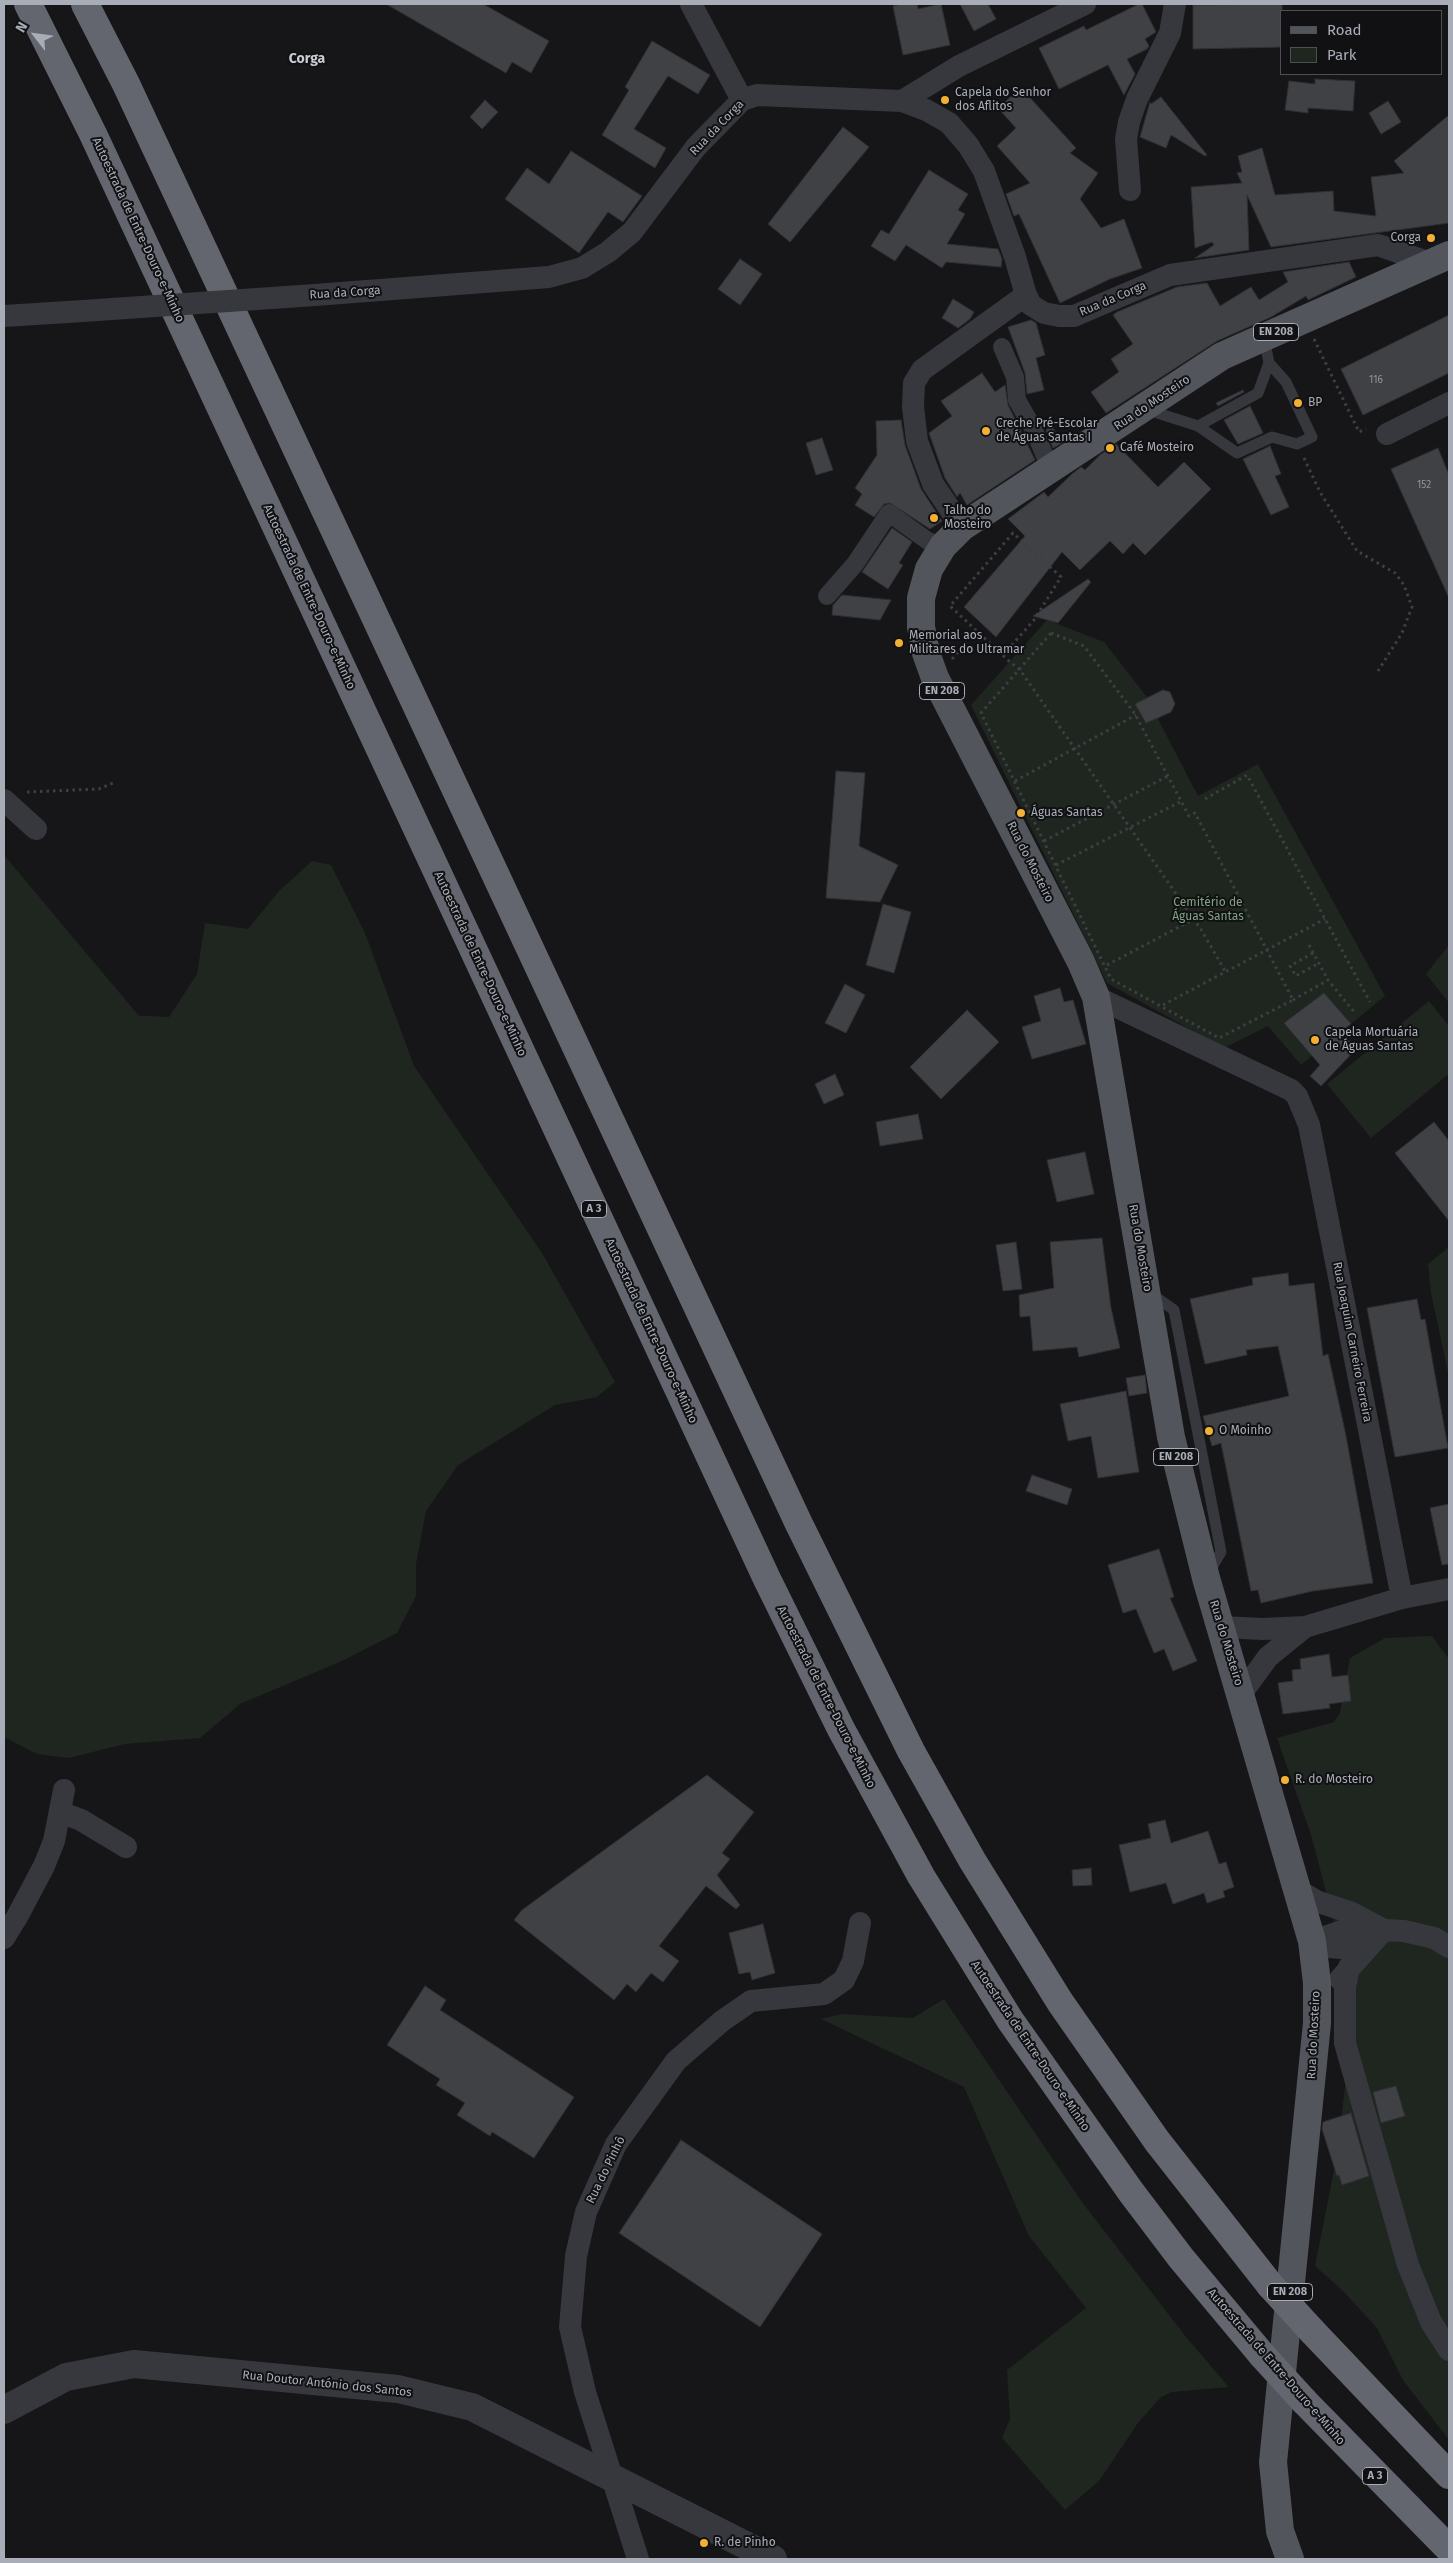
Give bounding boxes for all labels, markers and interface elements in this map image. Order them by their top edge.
north arrow [10,10,60,60]
legend [1280,10,1443,75]
text: N [12,19,31,36]
text: Road [1327,21,1362,39]
text: Park [1327,46,1357,64]
district label: Corga [289,51,325,67]
place label: Capela do Senhor dos Aflitos [955,86,1051,114]
marker: Capela do Senhor dos Aflitos [939,94,951,106]
street label: Rua da Corga [687,97,747,159]
street label: Autoestrada de Entre-Douro-e-Minho [89,135,187,325]
place label: Corga [1391,231,1421,245]
marker: Corga [1425,232,1437,244]
street label: Rua da Corga [1077,278,1149,320]
street label: Rua da Corga [309,283,381,303]
road number: EN 208 [1254,324,1298,341]
street label: Rua do Mosteiro [1111,372,1193,434]
house number: 116 [1369,374,1383,386]
place label: BP [1308,396,1322,410]
marker: BP [1292,397,1304,409]
place label: Creche Pré-Escolar de Águas Santas I [996,417,1097,445]
marker: Creche Pré-Escolar de Águas Santas I [980,425,992,437]
place label: Café Mosteiro [1120,441,1194,455]
marker: Café Mosteiro [1104,442,1116,454]
house number: 152 [1417,479,1431,491]
street label: Autoestrada de Entre-Douro-e-Minho [260,502,358,692]
place label: Talho do Mosteiro [944,504,991,532]
marker: Talho do Mosteiro [928,512,940,524]
place label: Memorial aos Militares do Ultramar [909,629,1024,657]
marker: Memorial aos Militares do Ultramar [893,637,905,649]
road number: EN 208 [920,682,964,699]
place label: Águas Santas [1031,806,1103,820]
marker: Águas Santas [1015,807,1027,819]
street label: Rua do Mosteiro [1003,819,1057,905]
street label: Autoestrada de Entre-Douro-e-Minho [431,869,529,1059]
park label: Cemitério de Águas Santas [1172,896,1244,924]
place label: Capela Mortuária de Águas Santas [1325,1026,1418,1054]
marker: Capela Mortuária de Águas Santas [1309,1034,1321,1046]
road number: A 3 [582,1200,606,1218]
street label: Rua do Mosteiro [1125,1203,1155,1293]
street label: Autoestrada de Entre-Douro-e-Minho [602,1236,700,1426]
street label: Rua Joaquim Carneiro Ferreira [1329,1261,1375,1423]
place label: O Moinho [1219,1424,1271,1438]
marker: O Moinho [1203,1425,1215,1437]
road number: EN 208 [1154,1448,1198,1465]
street label: Rua do Mosteiro [1206,1599,1246,1687]
street label: Autoestrada de Entre-Douro-e-Minho [774,1604,878,1790]
place label: R. do Mosteiro [1295,1773,1373,1787]
marker: R. do Mosteiro [1279,1774,1291,1786]
street label: Autoestrada de Entre-Douro-e-Minho [967,1958,1093,2134]
street label: Rua do Mosteiro [1304,1990,1324,2080]
street label: Rua do Pinhô [584,2134,628,2206]
road number: EN 208 [1268,2284,1312,2300]
street label: Autoestrada de Entre-Douro-e-Minho [1204,2286,1348,2448]
street label: Rua Doutor António dos Santos [242,2368,412,2400]
road number: A 3 [1362,2468,1388,2484]
place label: R. de Pinho [714,2536,776,2550]
marker: R. de Pinho [698,2537,710,2549]

